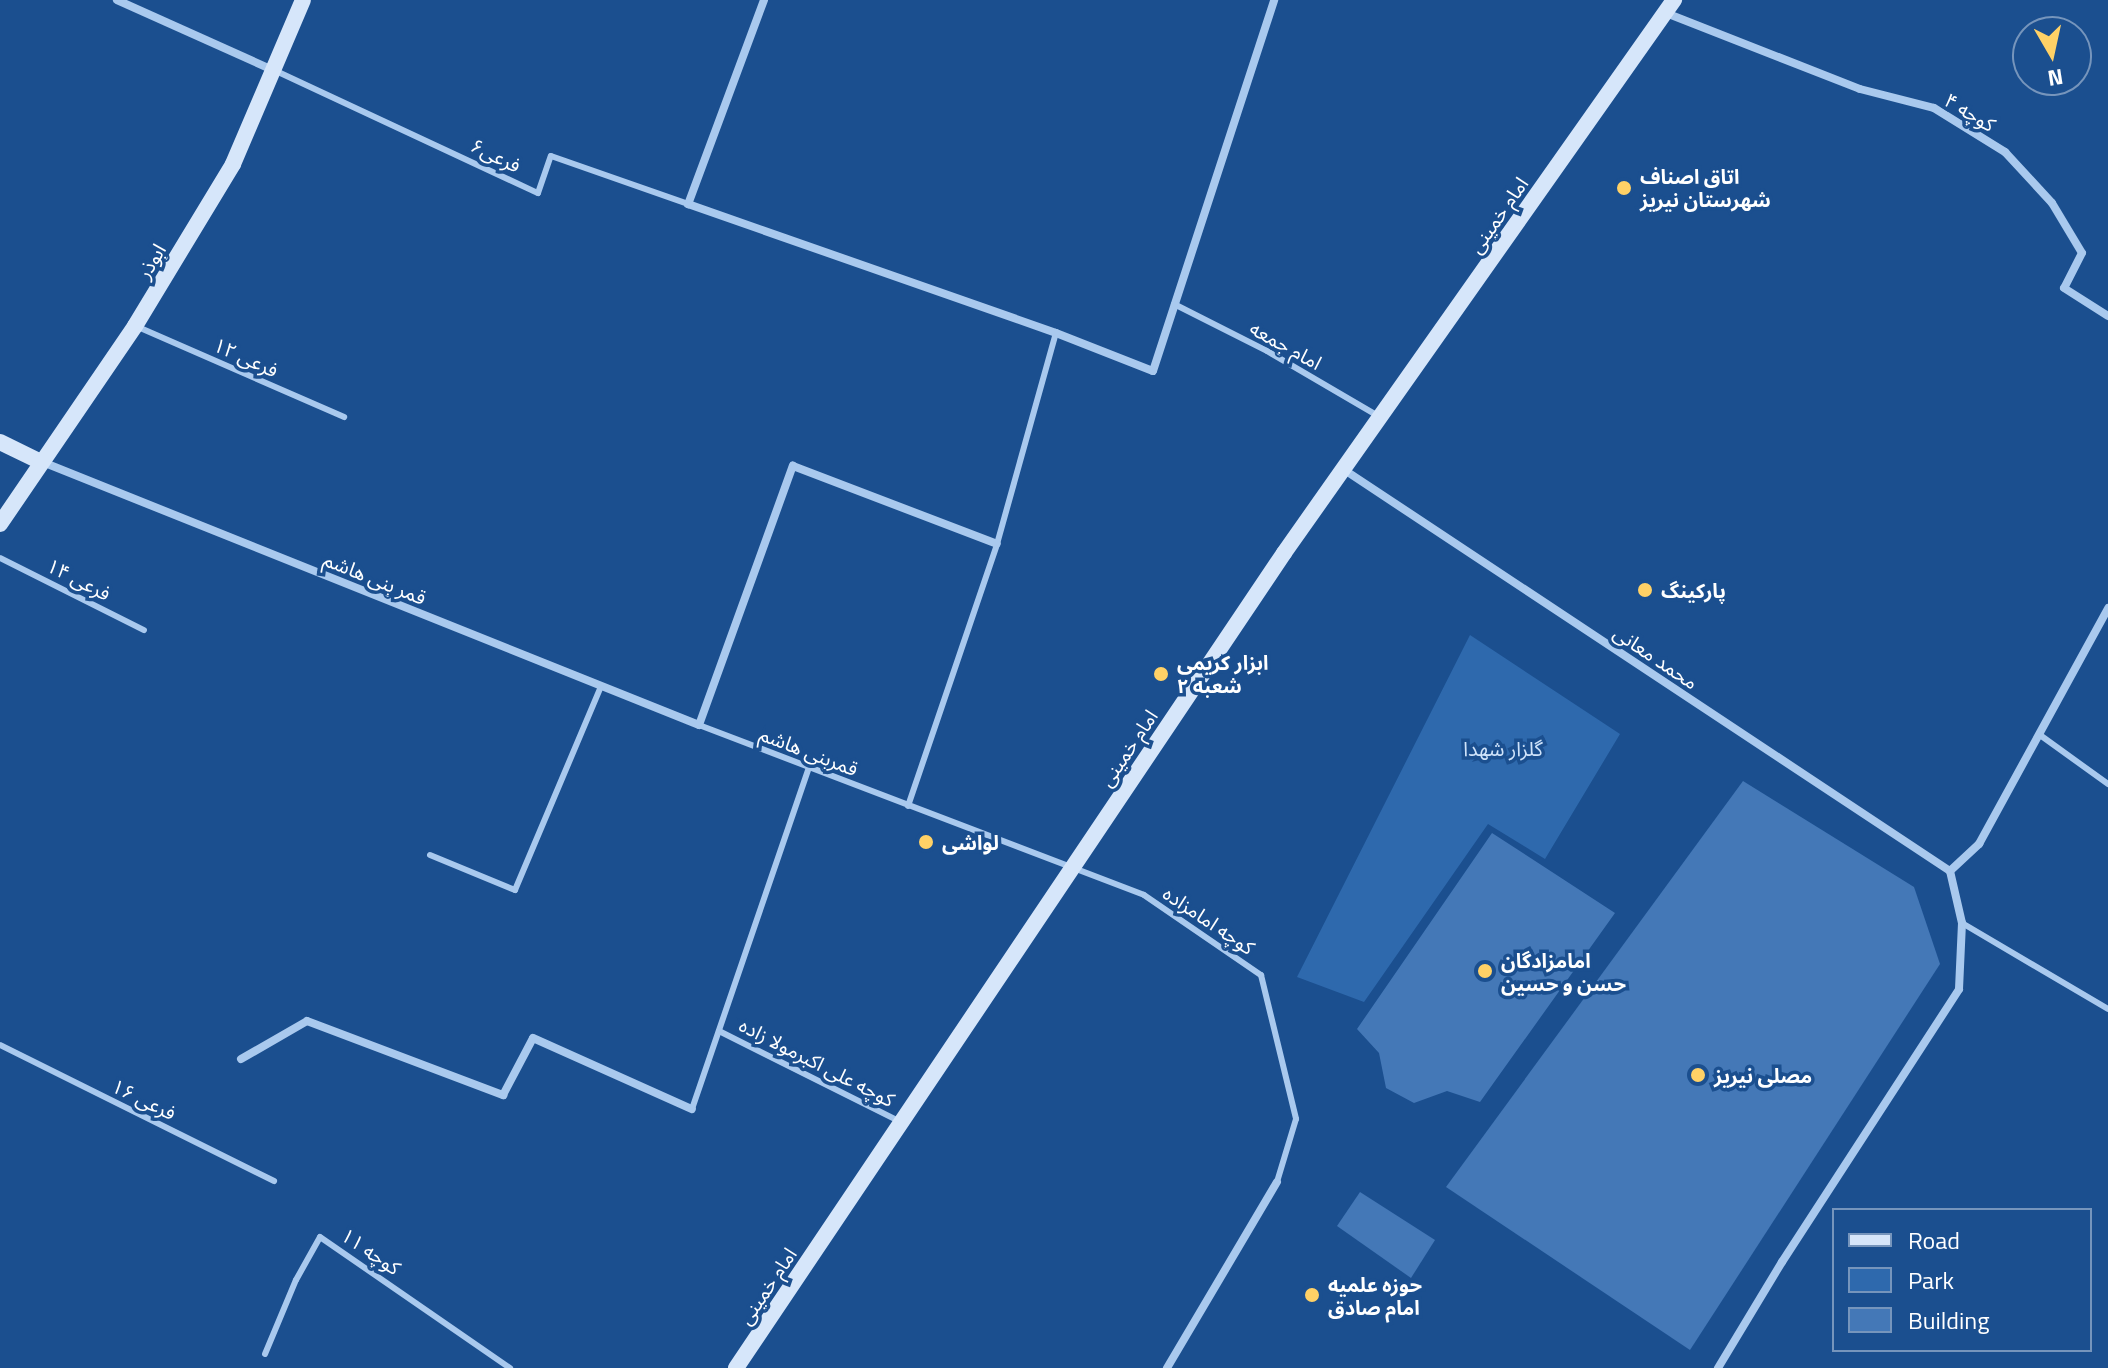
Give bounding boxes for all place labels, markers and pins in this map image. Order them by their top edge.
place label: اتاق اصناف شهرستان نیریز [1640,164,1771,211]
marker: اتاق اصناف شهرستان نیریز [1615,179,1633,197]
place label: پارکینگ [1661,578,1726,602]
marker: پارکینگ [1636,581,1654,599]
place label: ابزار کریمی شعبه ۲ [1177,650,1268,697]
marker: ابزار کریمی شعبه ۲ [1152,665,1170,683]
place label: لواشی [942,830,999,854]
marker: لواشی [917,833,935,851]
place label: امامزادگان حسن و حسین [1501,948,1626,995]
marker: امامزادگان حسن و حسین [1476,962,1494,980]
place label: مصلی نیریز [1714,1063,1812,1087]
marker: مصلی نیریز [1689,1066,1707,1084]
place label: حوزه علمیه امام صادق [1328,1272,1422,1319]
marker: حوزه علمیه امام صادق [1303,1286,1321,1304]

